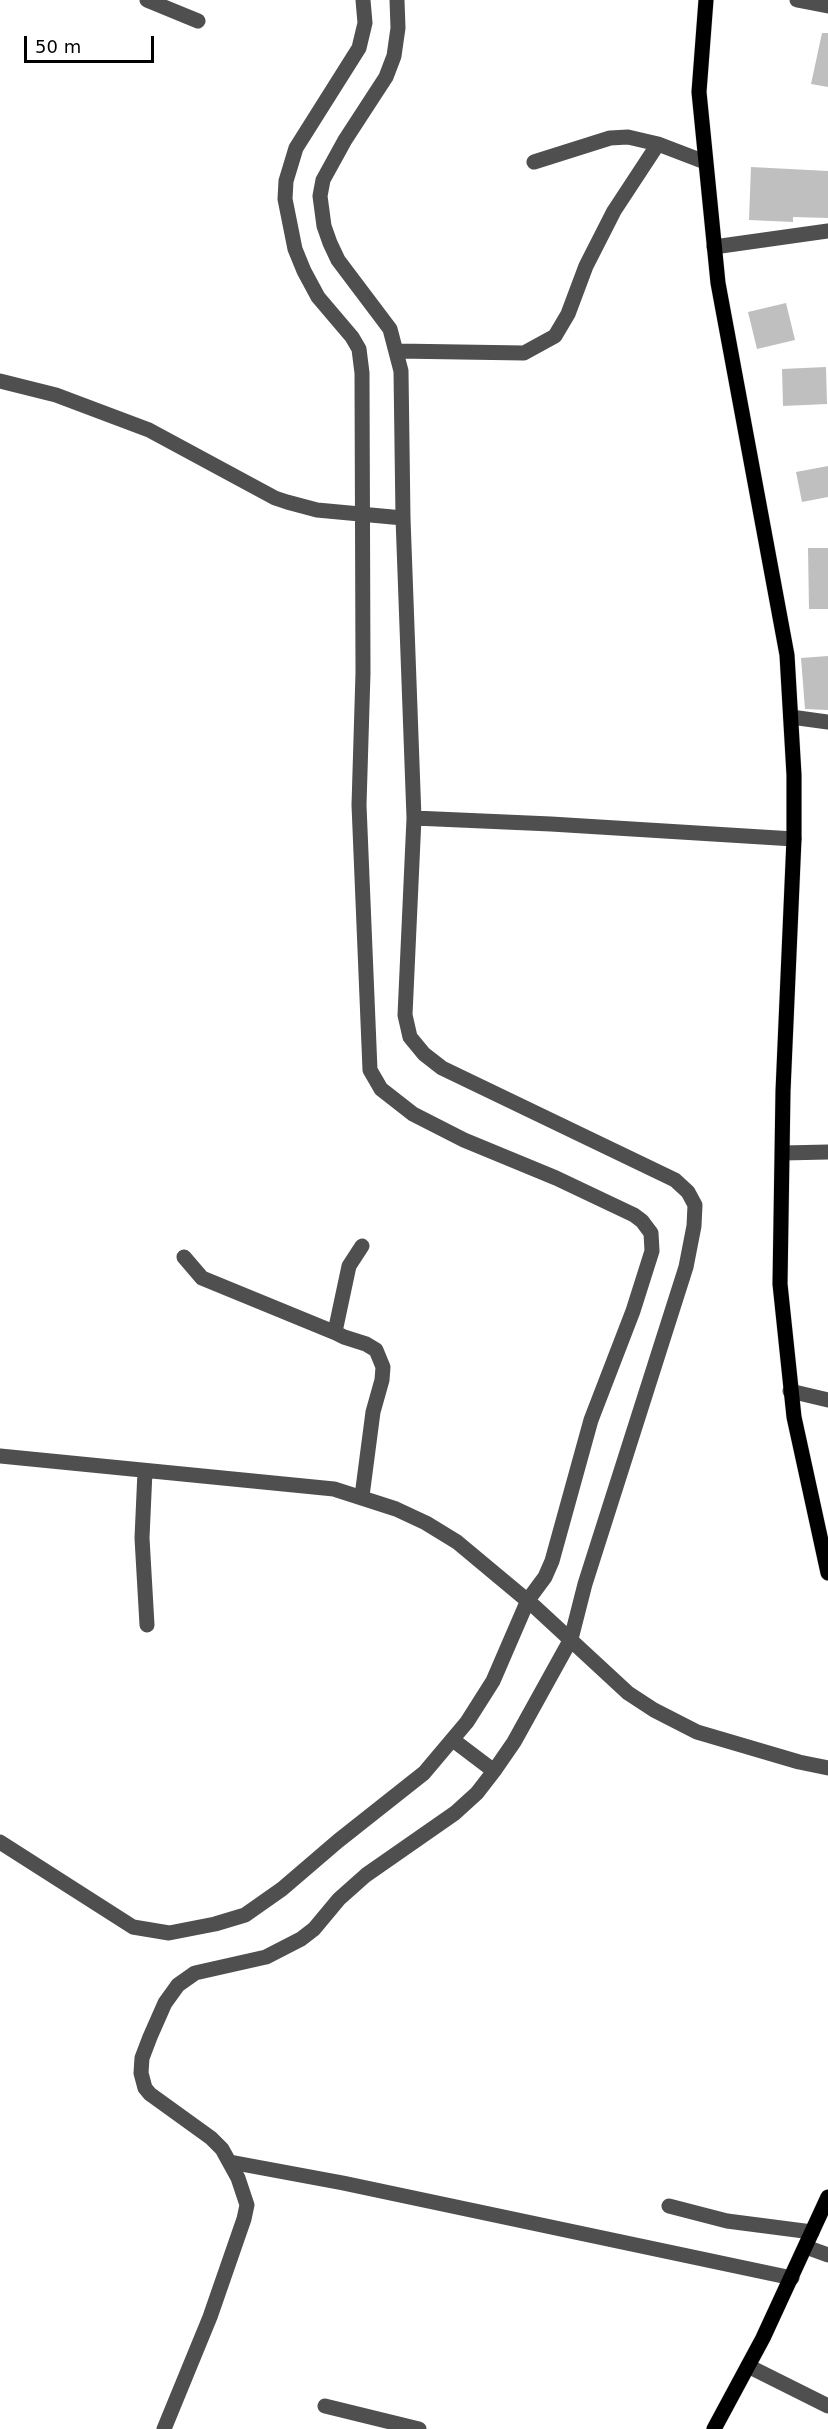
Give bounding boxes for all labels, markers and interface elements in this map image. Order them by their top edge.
scale bar [27,24,158,62]
text: 50 m [35,36,81,57]

